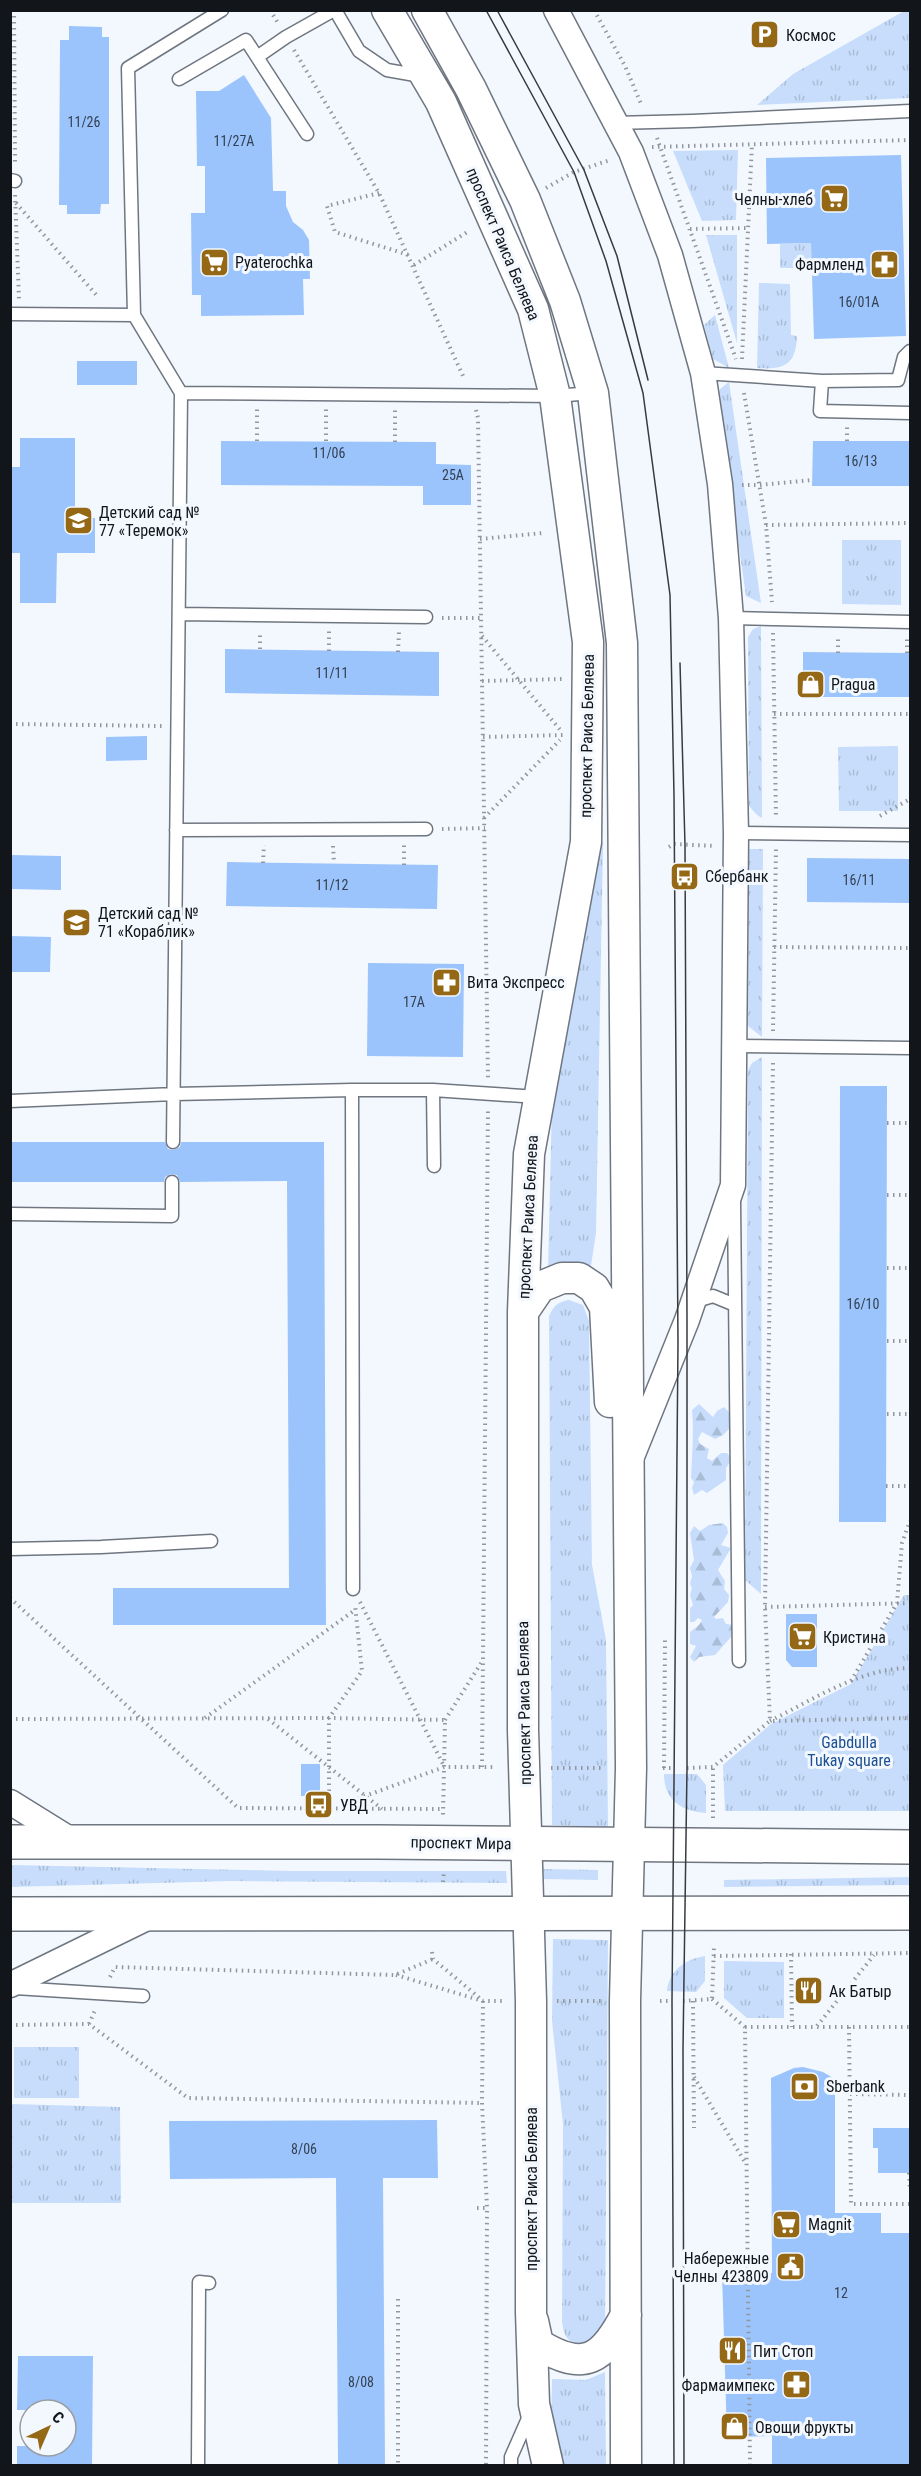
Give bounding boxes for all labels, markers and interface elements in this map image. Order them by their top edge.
parking icon: Космос [749,19,781,51]
place label: Космос [786,26,836,45]
house number: 11/26 [68,114,101,130]
house number: 11/27А [214,133,254,149]
street label: проспект Раиса Беляева [462,165,544,323]
supermarket icon: Челны-хлеб [818,183,850,215]
place label: Челны-хлеб [734,190,813,209]
supermarket icon: Pyaterochka [198,246,230,278]
pharmacy icon: Фармленд [869,248,901,280]
place label: Pyaterochka [235,253,313,272]
place label: Фармленд [795,255,864,274]
house number: 16/01А [839,294,879,310]
house number: 11/06 [313,445,346,461]
house number: 16/13 [845,453,877,469]
house number: 25А [442,467,464,483]
place label: Детский сад № 77 «Теремок» [99,503,200,540]
school or university icon: Детский сад № 77 «Теремок» [62,505,94,537]
street label: проспект Раиса Беляева [576,654,598,818]
house number: 11/11 [316,665,348,681]
shop icon: Pragua [794,668,826,700]
place label: Pragua [831,675,875,694]
bus stop icon: Сбербанк [668,860,700,892]
place label: Сбербанк [705,867,769,886]
house number: 16/11 [843,872,875,888]
house number: 11/12 [316,877,349,893]
place label: Детский сад № 71 «Кораблик» [98,904,199,941]
school or university icon: Детский сад № 71 «Кораблик» [61,906,93,938]
pharmacy icon: Вита Экспресс [430,966,462,998]
place label: Вита Экспресс [467,973,565,992]
house number: 17А [403,994,425,1010]
street label: проспект Раиса Беляева [514,1135,542,1299]
house number: 16/10 [847,1296,880,1312]
street label: проспект Раиса Беляева [513,1621,535,1785]
supermarket icon: Кристина [786,1621,818,1653]
place label: Кристина [823,1628,886,1647]
park label: Gabdulla Tukay square [807,1733,891,1770]
bus stop icon: УВД [303,1789,335,1821]
place label: УВД [340,1796,369,1815]
street label: проспект Мира [410,1833,512,1853]
restaurant icon: Ак Батыр [792,1975,824,2007]
place label: Ак Батыр [829,1982,892,2001]
bank icon: Sberbank [789,2070,821,2102]
place label: Sberbank [826,2077,886,2096]
street label: проспект Раиса Беляева [522,2107,541,2271]
house number: 8/06 [291,2141,317,2157]
supermarket icon: Magnit [771,2208,803,2240]
place label: Magnit [808,2215,852,2234]
place label: Набережные Челны 423809 [674,2249,769,2286]
public building icon: Набережные Челны 423809 [774,2251,806,2283]
house number: 12 [834,2285,848,2301]
restaurant icon: Пит Стоп [716,2335,748,2367]
place label: Пит Стоп [753,2342,813,2361]
pharmacy icon: Фармаимпекс [780,2369,812,2401]
house number: 8/08 [348,2374,374,2390]
place label: Фармаимпекс [682,2376,775,2395]
north arrow [18,2398,78,2458]
text: С [48,2408,68,2428]
shop icon: Овощи фрукты [718,2411,750,2443]
place label: Овощи фрукты [755,2418,854,2437]

